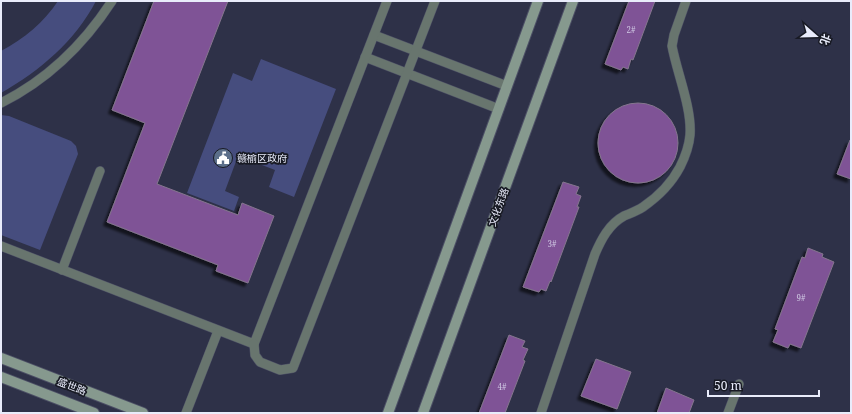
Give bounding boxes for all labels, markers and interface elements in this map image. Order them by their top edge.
north arrow [796,16,836,56]
house number: 2# [627,24,636,35]
text: 北 [817,32,835,47]
public building icon: 赣榆区政府 [212,147,234,169]
place label: 赣榆区政府 [237,151,287,165]
street label: 文化东路 [485,186,511,228]
house number: 3# [548,238,557,249]
house number: 9# [797,292,806,303]
scale bar [708,372,819,398]
street label: 盛世路 [55,374,89,398]
text: 50 m [714,377,742,394]
house number: 4# [498,381,507,392]

